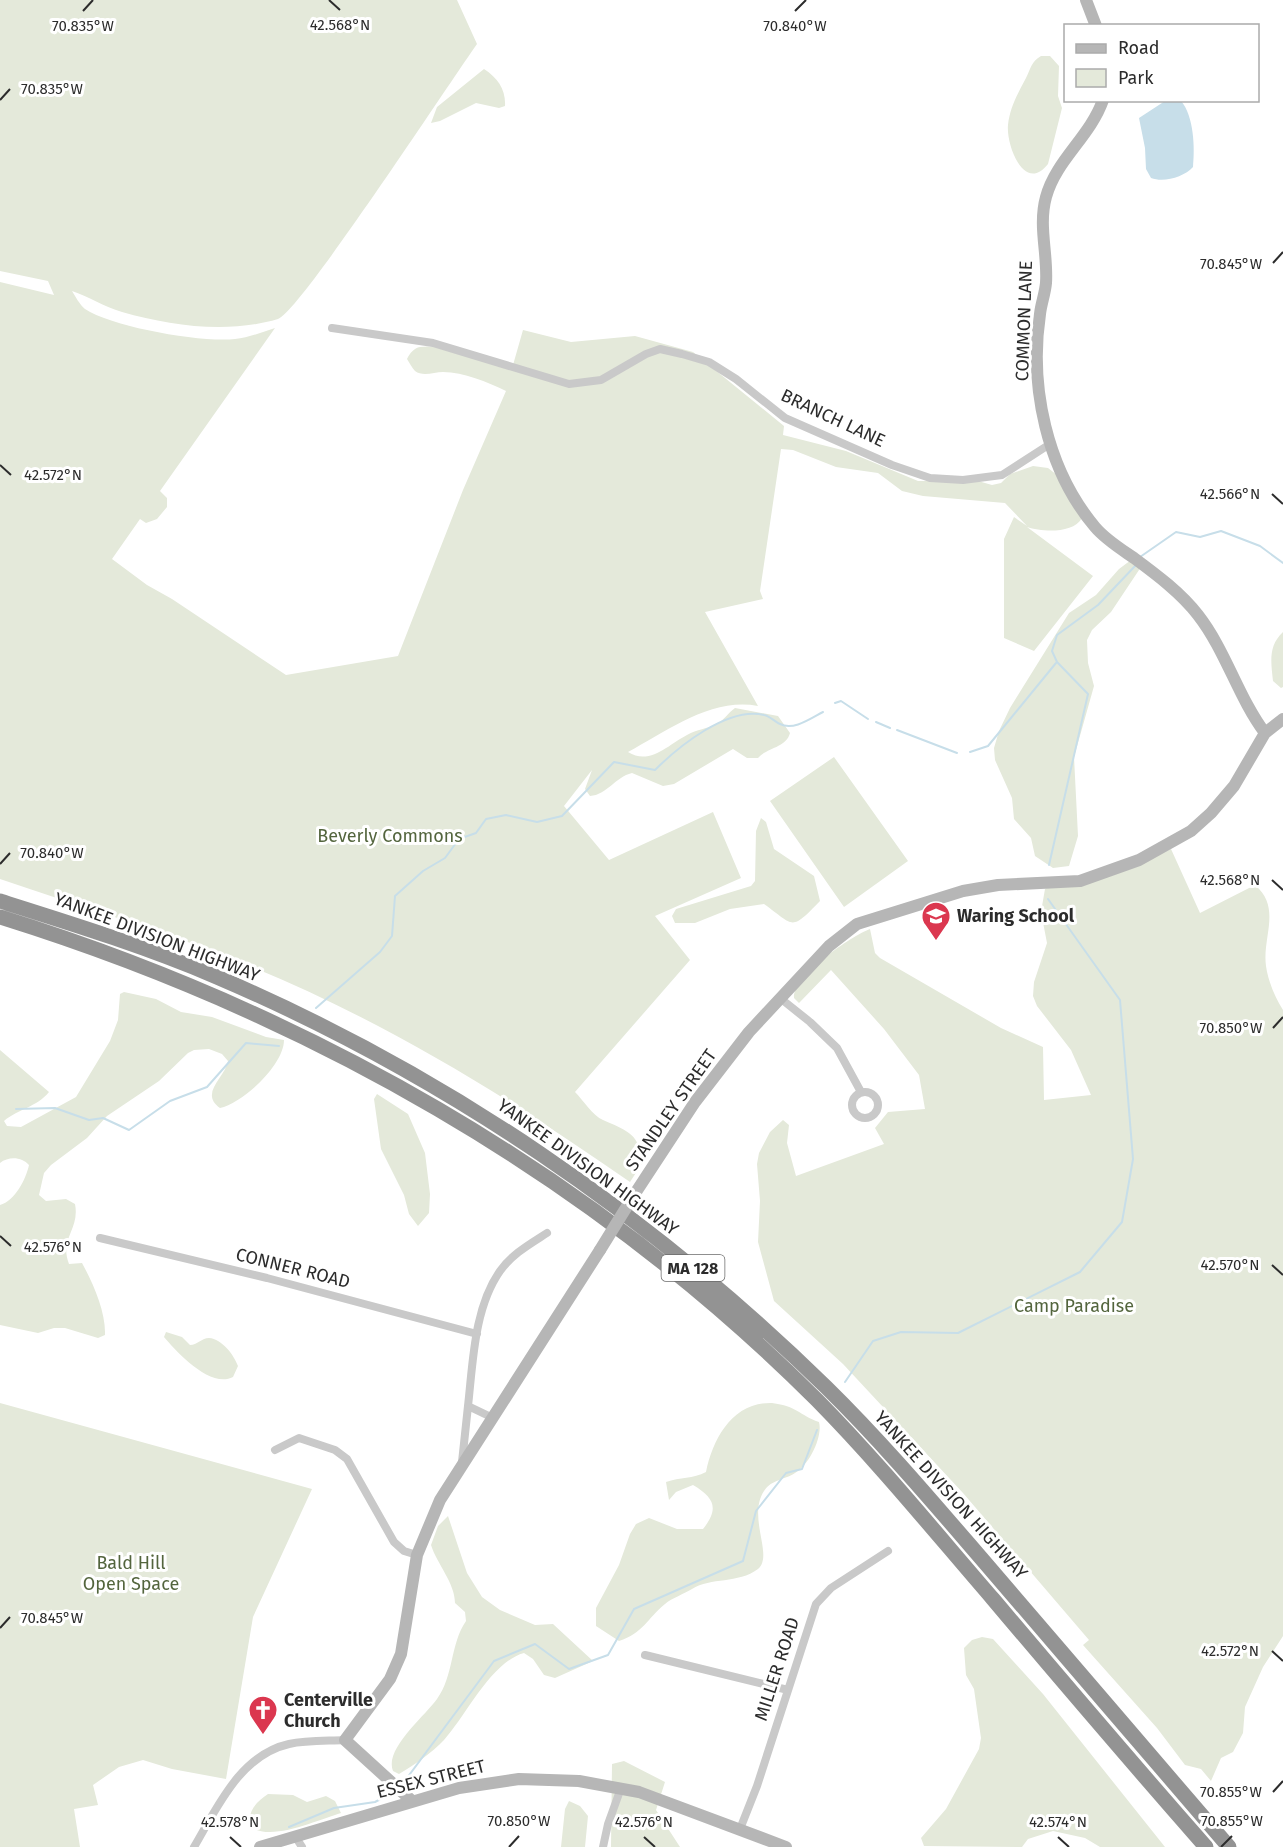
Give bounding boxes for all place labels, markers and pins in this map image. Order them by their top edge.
school or university icon: Waring School [920,900,952,942]
place label: Waring School [957,905,1075,927]
place label: Centerville Church [284,1689,373,1732]
church icon: Centerville Church [247,1694,279,1736]

